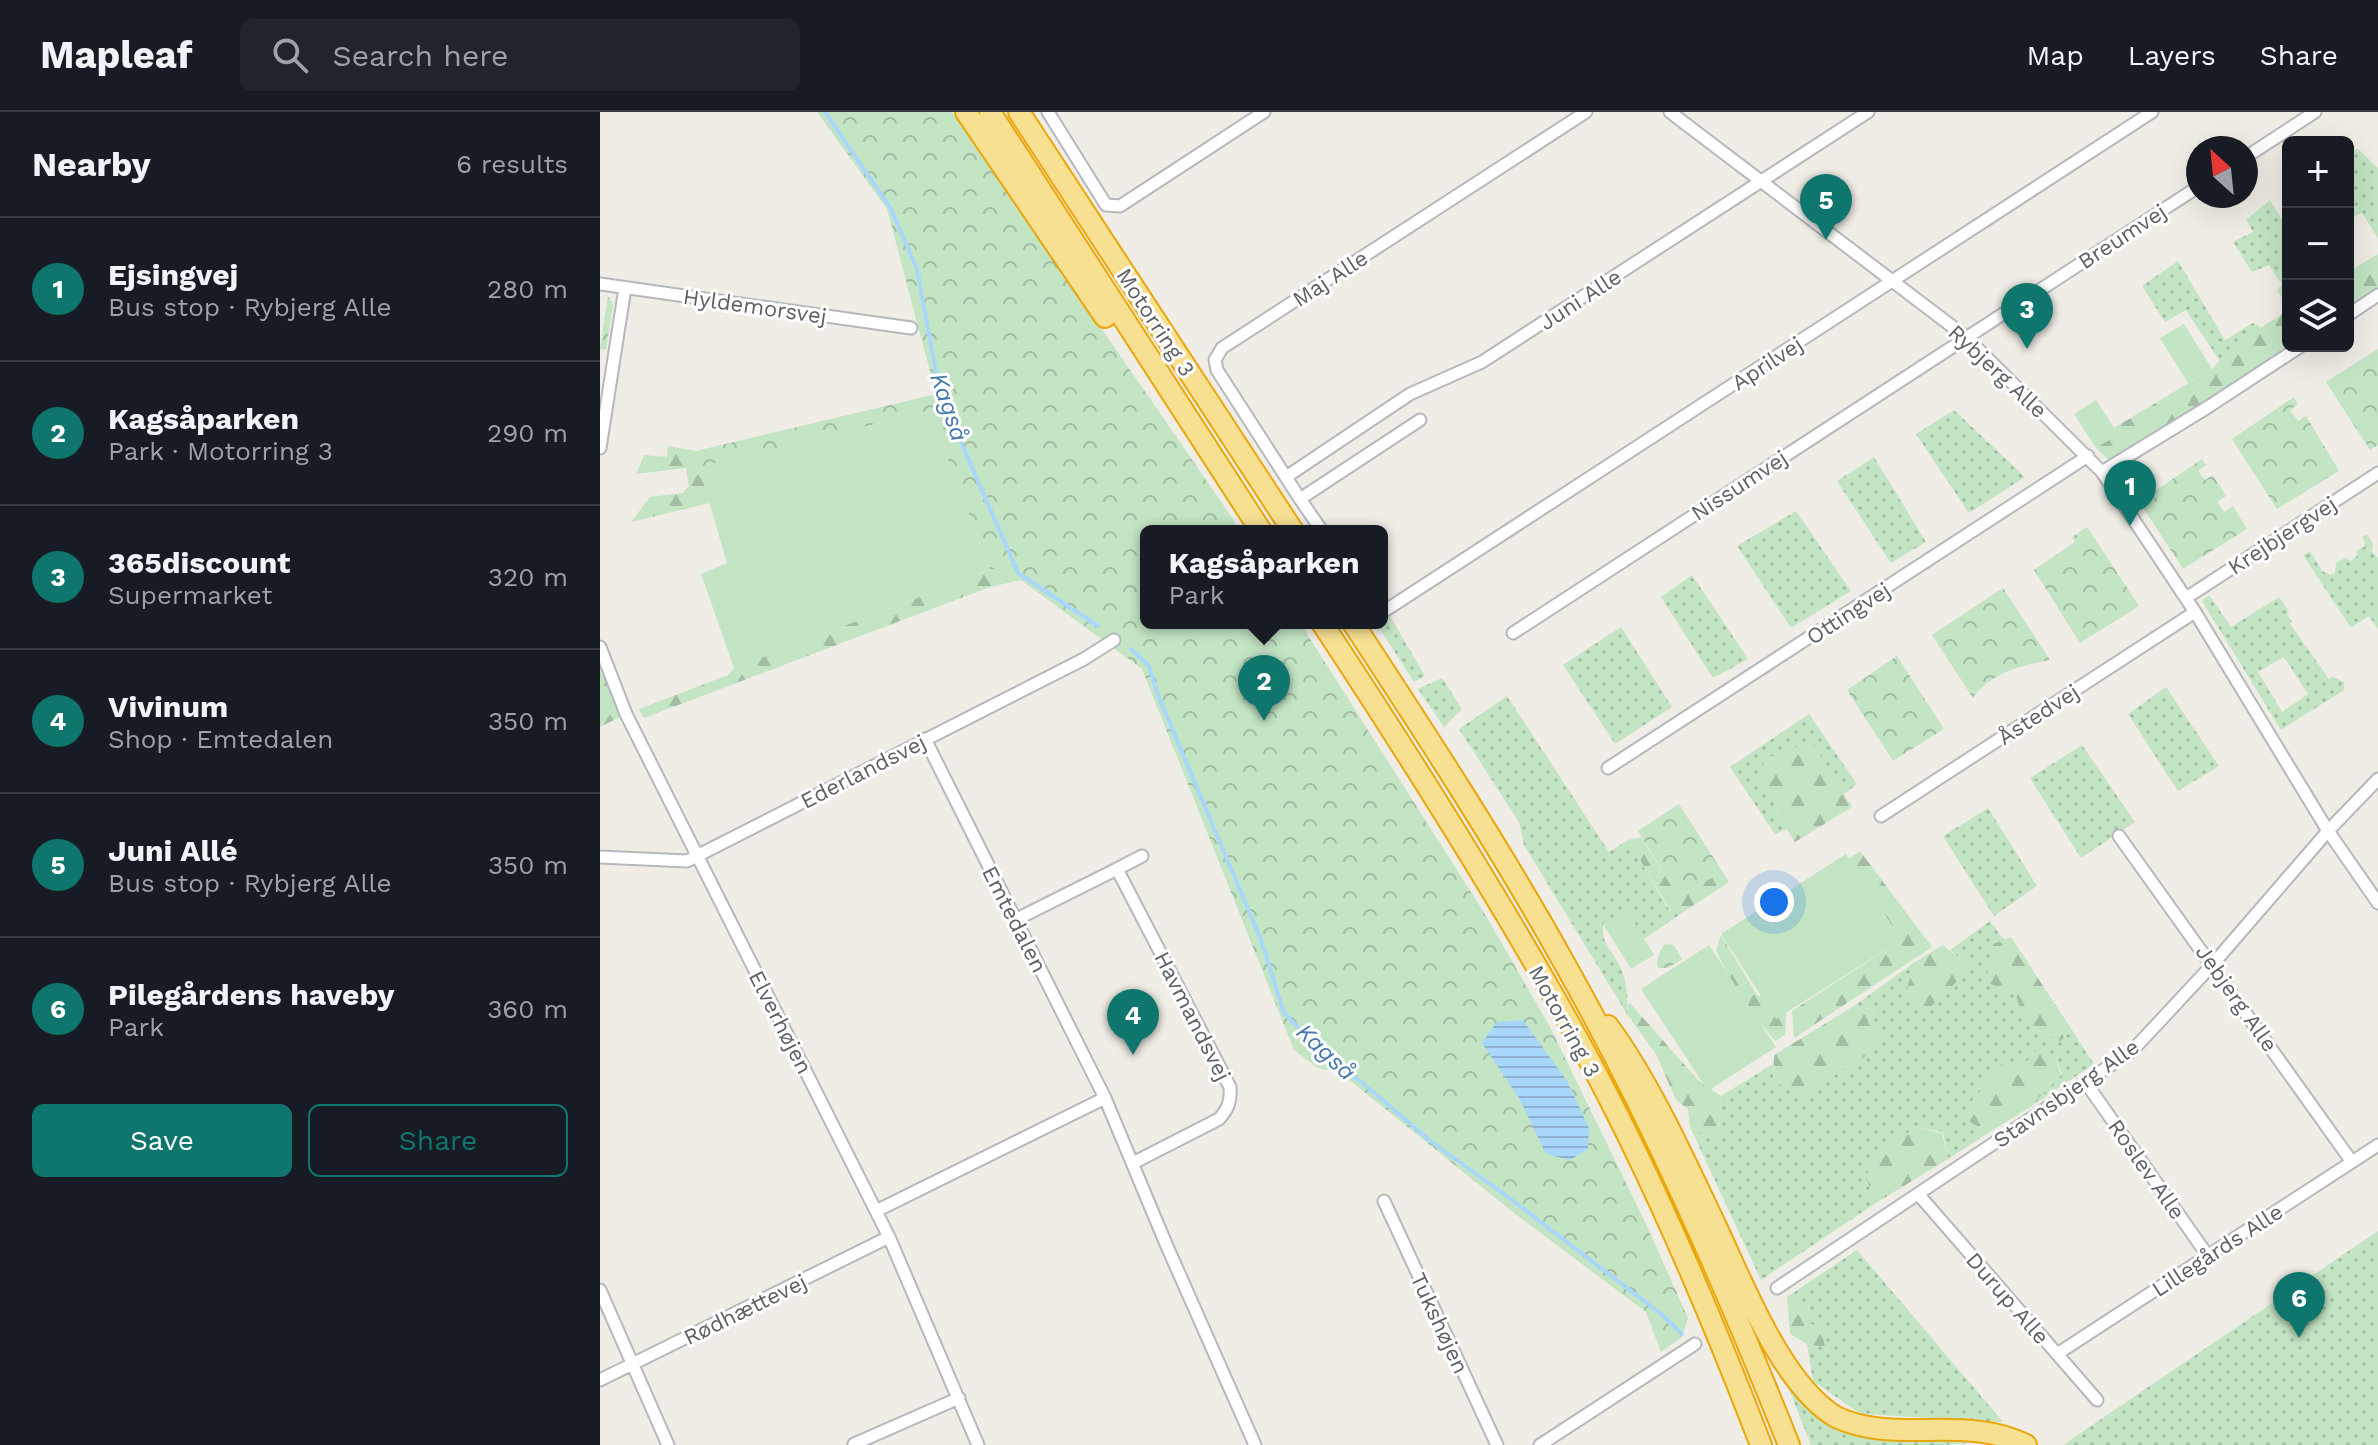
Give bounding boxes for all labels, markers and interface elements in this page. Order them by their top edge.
search box [240,19,800,91]
text: Mapleaf [40,33,192,77]
icon: search [268,33,312,77]
text: Search here [332,38,508,73]
text: Map [2027,39,2084,72]
text: Layers [2128,39,2216,72]
text: Share [2260,39,2338,72]
north arrow [2186,136,2258,208]
map controls [2282,136,2354,352]
button: + [2282,136,2354,208]
text: Nearby [32,144,151,184]
text: 6 results [456,149,568,179]
pin: 5 [1800,174,1852,240]
street label: Breumvej [2074,199,2171,274]
button: − [2282,208,2354,280]
street label: Maj Alle [1288,245,1372,312]
text: Ejsingvej [108,257,238,292]
street label: Motorring 3 [1111,264,1200,381]
street label: Juni Alle [1535,264,1626,335]
text: 1 [52,274,64,304]
text: 280 m [487,274,568,304]
button: layers [2282,280,2354,352]
pin: 3 [2001,283,2053,349]
street label: Hyldemorsvej [682,284,828,329]
text: Bus stop · Rybjerg Alle [108,292,391,322]
street label: Rybjerg Alle [1943,320,2052,423]
street label: Aprilvej [1727,331,1807,396]
water label: Kagså [924,369,974,445]
text: Kagsåparken [108,401,299,436]
text: 2 [50,418,66,448]
text: 290 m [487,418,568,448]
text: Park · Motorring 3 [108,436,333,466]
street label: Nissumvej [1687,445,1792,526]
pin: 1 [2104,460,2156,526]
street label: Krejbjergvej [2223,491,2341,580]
popup [1140,525,1388,629]
text: 365discount [108,545,290,580]
text: Kagsåparken [1168,545,1360,580]
text: 3 [50,562,66,592]
text: 320 m [488,562,568,592]
street label: Ottingvej [1802,577,1895,650]
text: Supermarket [108,580,272,610]
text: Park [1168,580,1224,610]
pin: 2 [1238,655,1290,721]
street label: Åstedvej [1993,679,2084,750]
text: Vivinum [108,689,228,724]
text: 4 [50,706,66,736]
text: 350 m [488,706,568,736]
text: Shop · Emtedalen [108,724,333,754]
street label: Ederlandsvej [797,729,930,814]
text: Juni Allé [108,833,238,868]
text: 5 [50,850,66,880]
text: 350 m [488,850,568,880]
street label: Emtedalen [977,862,1052,977]
text: Bus stop · Rybjerg Alle [108,868,391,898]
your location [1754,882,1794,922]
street label: Jebjerg Alle [2191,940,2283,1057]
street label: Havmandsvej [1149,947,1236,1085]
street label: Motorring 3 [1524,961,1605,1081]
street label: Elverhøjen [744,966,817,1078]
text: Pilegårdens haveby [108,977,394,1012]
pin: 4 [1107,989,1159,1055]
text: 6 [50,994,66,1024]
text: 360 m [487,994,568,1024]
text: Park [108,1012,164,1042]
water label: Kagså [1291,1018,1362,1086]
street label: Stavnsbjerg Alle [1989,1034,2144,1153]
button: Save [32,1104,292,1177]
button: Share [308,1104,568,1177]
street label: Roslev Alle [2103,1114,2190,1224]
street label: Lillegårds Alle [2147,1199,2287,1302]
street label: Durup Alle [1961,1247,2054,1349]
street label: Rødhættevej [680,1269,811,1350]
street label: Tukshøjen [1405,1269,1474,1378]
pin: 6 [2273,1272,2325,1338]

